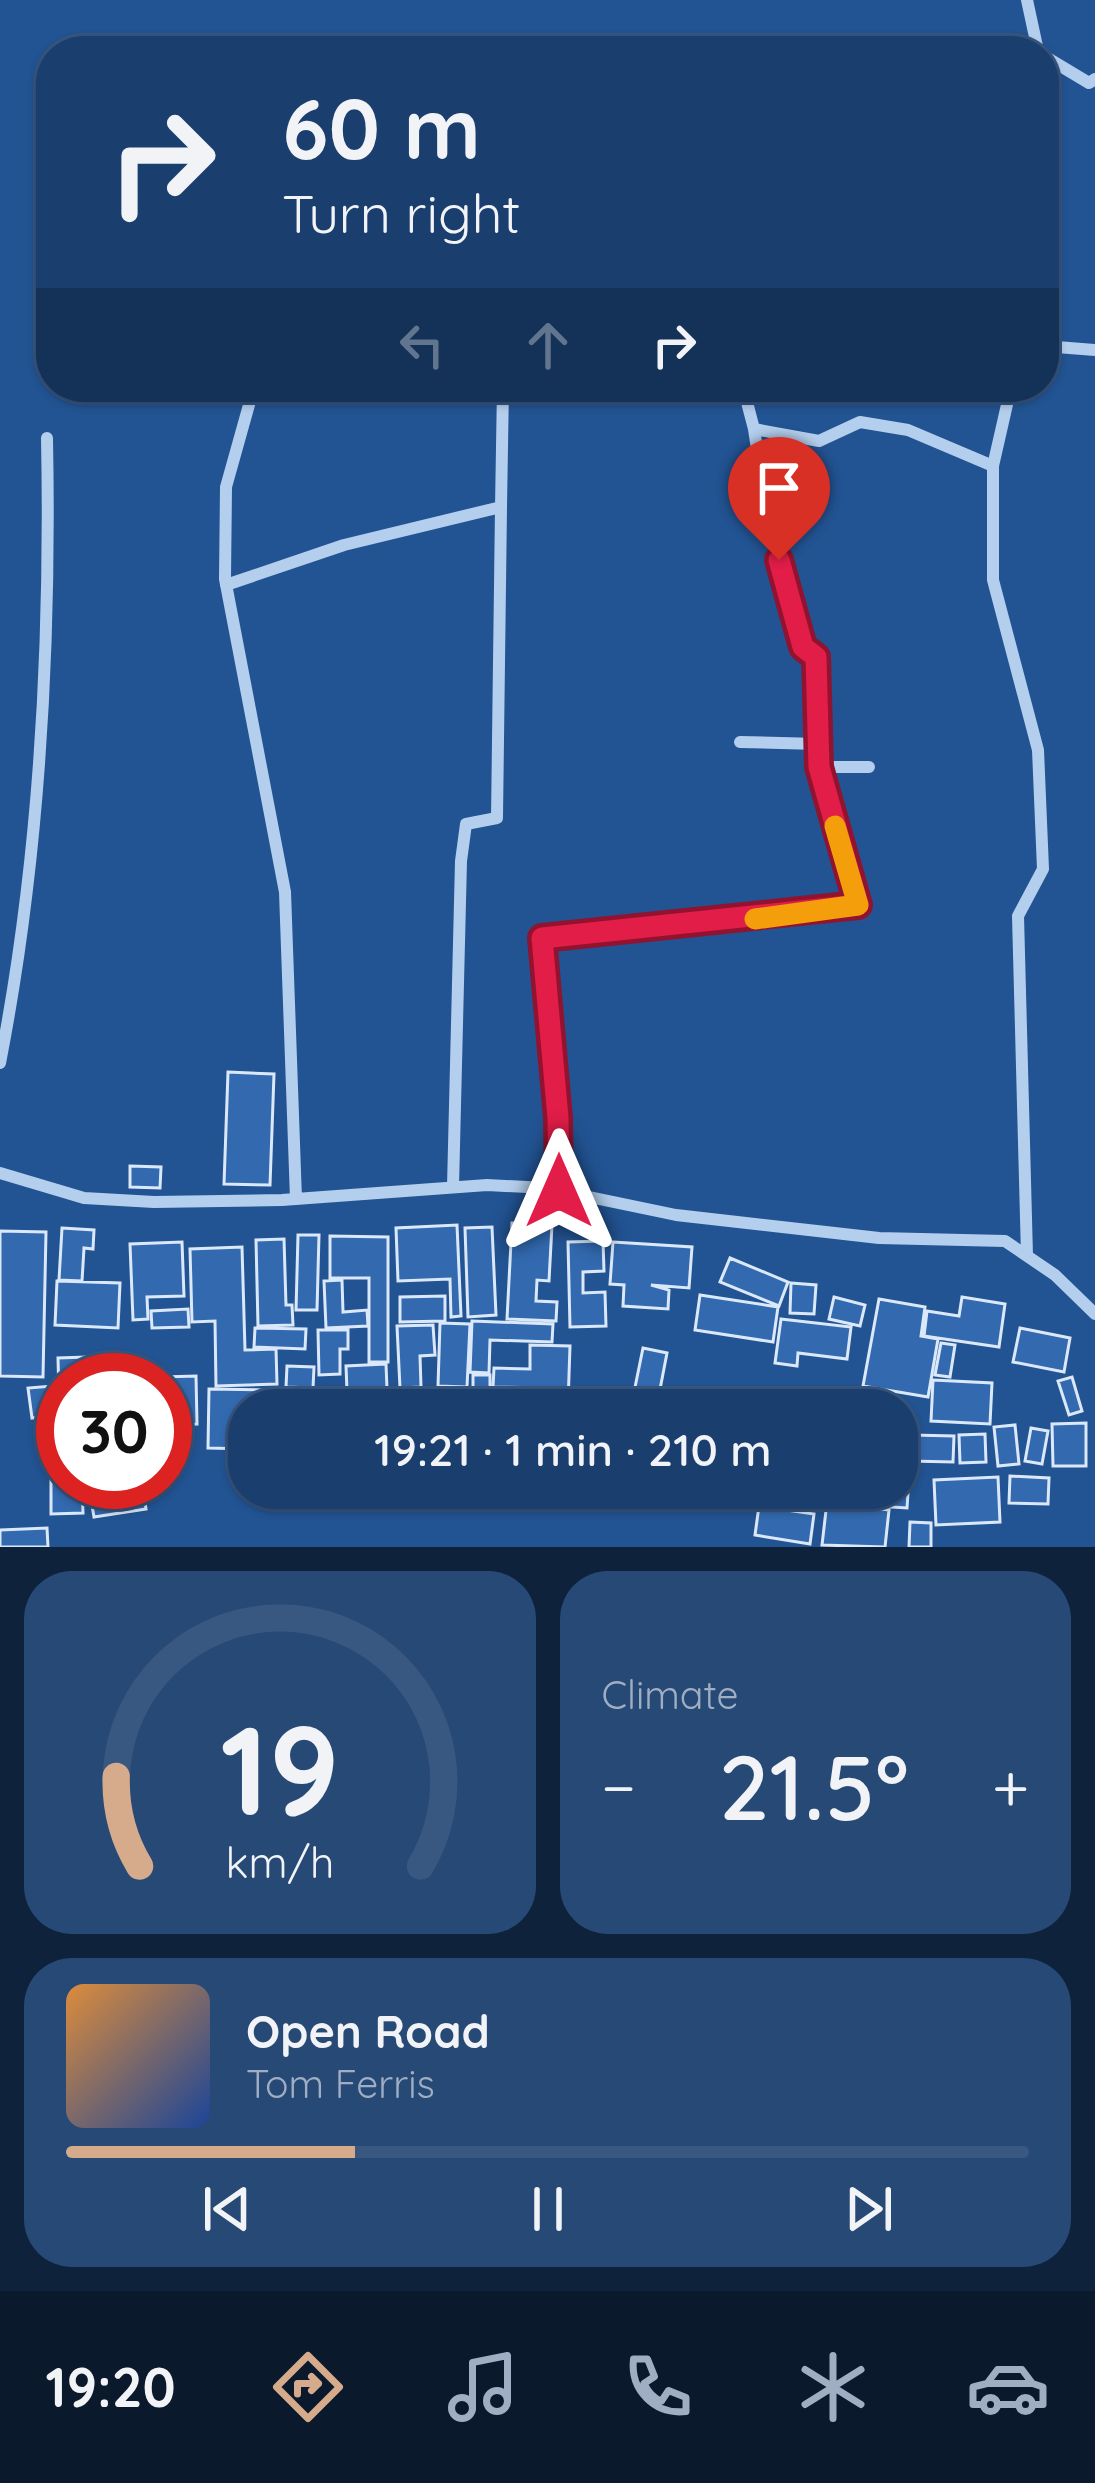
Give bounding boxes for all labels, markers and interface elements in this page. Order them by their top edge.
text: 60 m [282,75,481,180]
icon: right [84,84,240,240]
text: Turn right [282,179,521,247]
icon: left [389,312,455,378]
icon: ahead [515,312,581,378]
icon: right [641,312,707,378]
pin [728,437,830,560]
icon: arrive [746,455,812,521]
position arrow [496,1128,622,1254]
speed limit sign: 30 [36,1353,192,1509]
text: 19:21 · 1 min · 210 m [374,1421,772,1477]
text: Climate [602,1670,739,1719]
text: 19 [220,1690,339,1846]
text: 21.5° [719,1730,909,1843]
text: − [602,1745,636,1828]
text: + [992,1745,1029,1828]
text: km/h [225,1834,334,1888]
text: Open Road [246,2003,490,2059]
text: Tom Ferris [246,2059,435,2108]
icon: previous [194,2176,260,2242]
icon: pause [515,2176,581,2242]
icon: next [836,2176,902,2242]
icon: directions [266,2345,350,2429]
icon: music [441,2345,525,2429]
icon: phone [616,2345,700,2429]
icon: climate [791,2345,875,2429]
icon: car [966,2345,1050,2429]
text: 19:20 [45,2353,176,2421]

